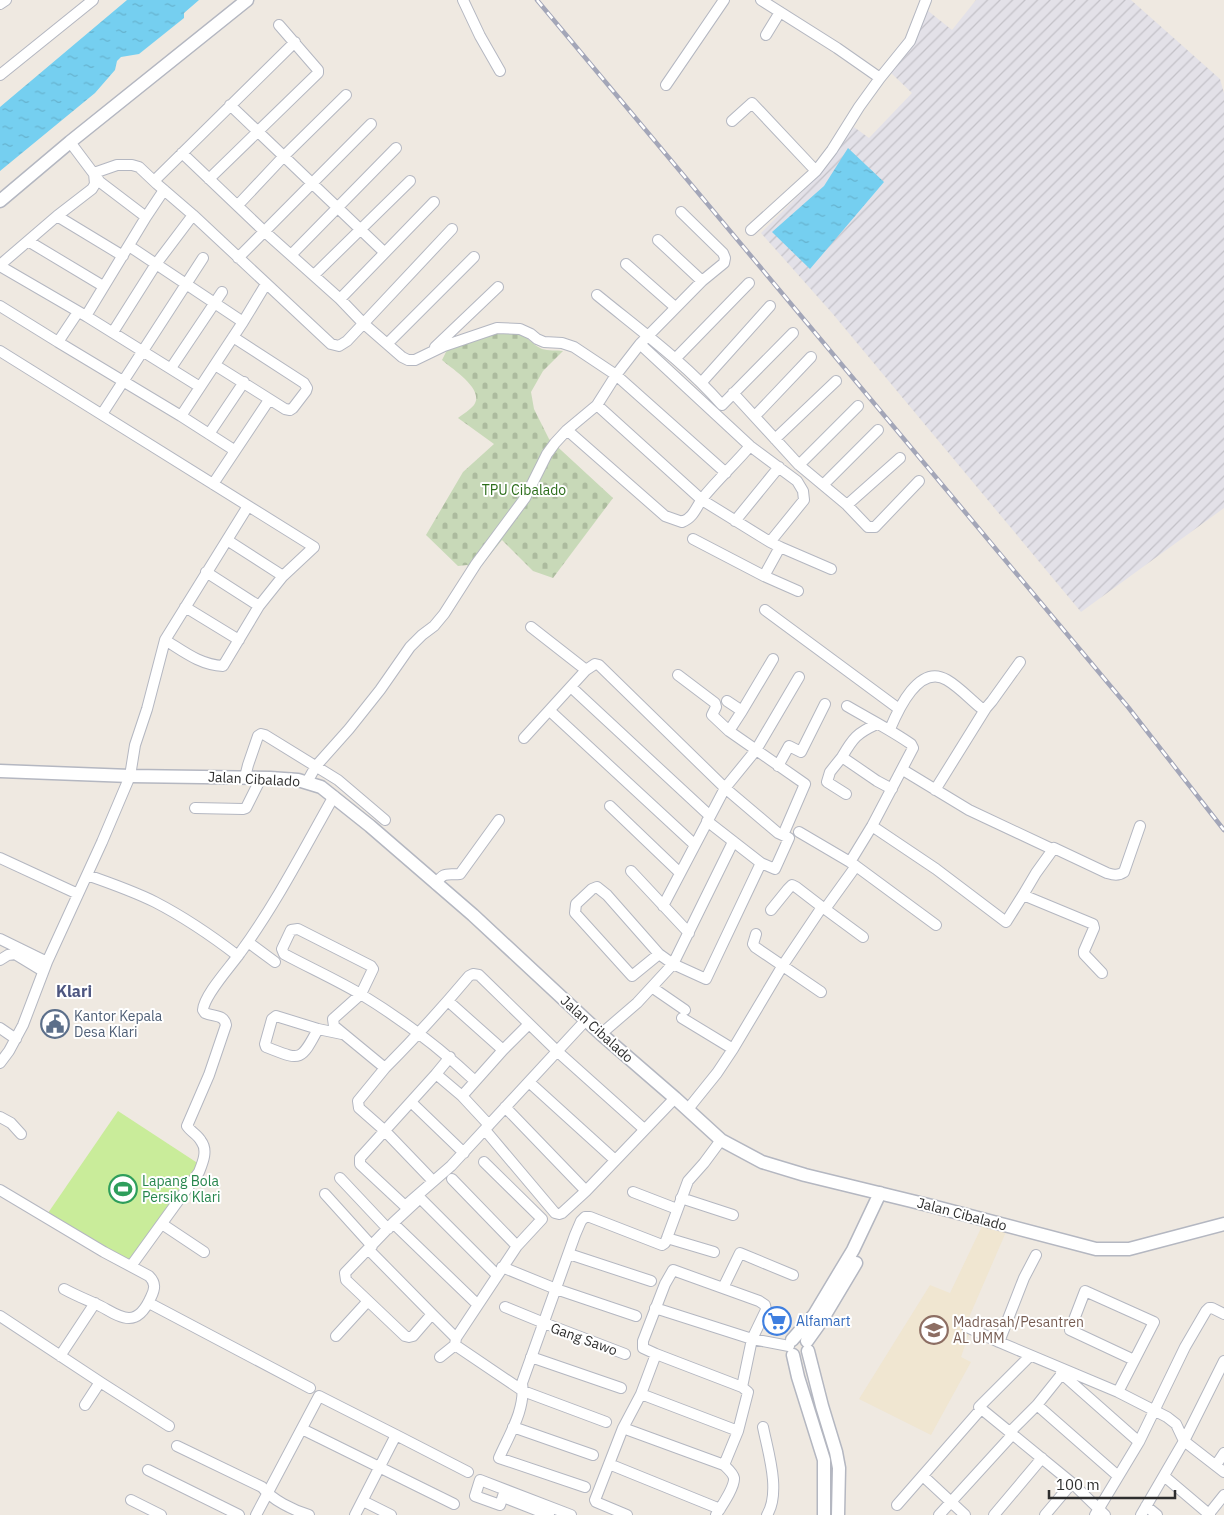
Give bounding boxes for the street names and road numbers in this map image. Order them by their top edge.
street label: Jalan Cibalado [207,768,301,790]
street label: Jalan Cibalado [557,991,637,1067]
street label: Jalan Cibalado [915,1193,1009,1235]
street label: Gang Sawo [548,1319,620,1359]

